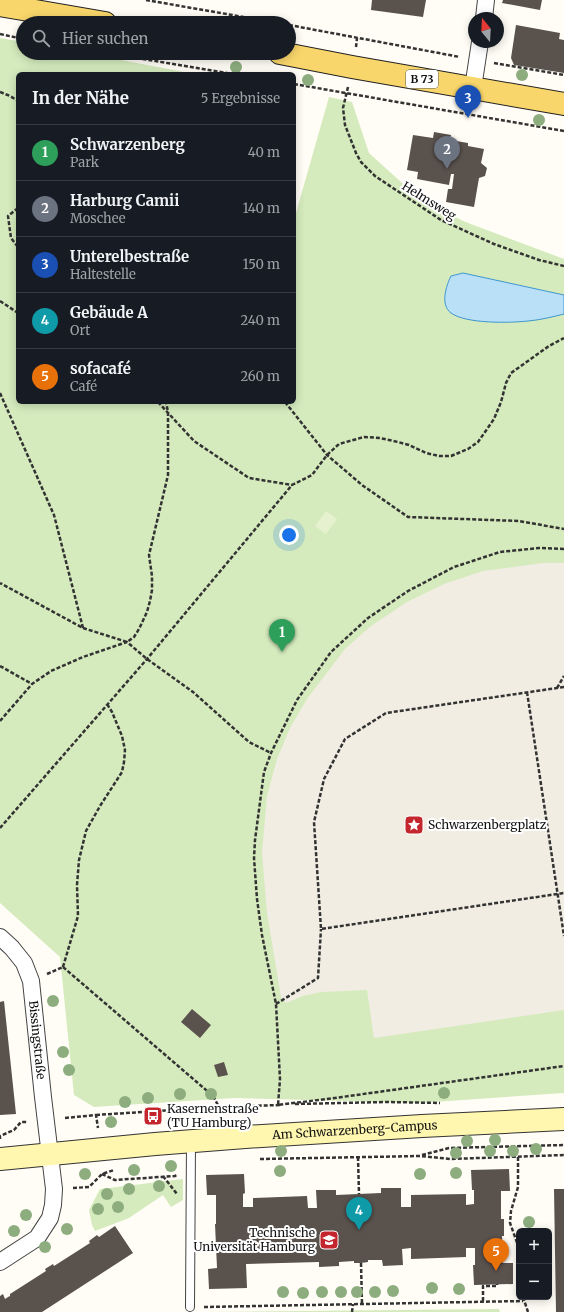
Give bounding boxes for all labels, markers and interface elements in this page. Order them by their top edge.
north arrow [468,12,504,48]
search box [16,16,296,60]
icon: search [30,27,52,49]
text: Hier suchen [62,29,149,48]
road number: B 73 [406,70,438,88]
pin: 3 [455,85,481,118]
text: In der Nähe [32,87,129,109]
text: 5 Ergebnisse [201,90,280,107]
text: Schwarzenberg [70,135,185,154]
pin: 2 [434,136,460,169]
text: 1 [42,144,48,161]
text: 40 m [248,144,280,161]
text: Park [70,154,99,171]
street label: Helmsweg [399,178,460,223]
text: Harburg Camii [70,191,179,210]
text: 2 [41,200,49,217]
text: 140 m [243,200,280,217]
text: Moschee [70,210,126,227]
text: Unterelbestraße [70,247,189,266]
text: 3 [41,256,49,273]
text: 150 m [243,256,280,273]
text: Haltestelle [70,266,136,283]
text: Gebäude A [70,303,148,322]
text: 4 [41,312,49,329]
text: 240 m [240,312,280,329]
text: Ort [70,322,90,339]
text: sofacafé [70,359,131,378]
text: 5 [41,368,49,385]
text: 260 m [240,368,280,385]
text: Café [70,378,97,395]
your location [279,525,299,545]
pin: 1 [269,619,295,652]
place icon: Schwarzenbergplatz [403,814,425,836]
place label: Schwarzenbergplatz [428,817,547,832]
street label: Bissingstraße [26,1000,49,1080]
place label: Kasernenstraße (TU Hamburg) [167,1101,258,1130]
bus stop icon: Kasernenstraße (TU Hamburg) [142,1105,164,1127]
street label: Am Schwarzenberg-Campus [271,1117,438,1142]
pin: 4 [346,1197,372,1230]
place label: Technische Universität Hamburg [194,1225,316,1254]
map controls [516,1228,552,1300]
button: + [516,1228,552,1264]
school or university icon: Technische Universität Hamburg [318,1229,340,1251]
pin: 5 [483,1238,509,1271]
button: − [516,1264,552,1300]

